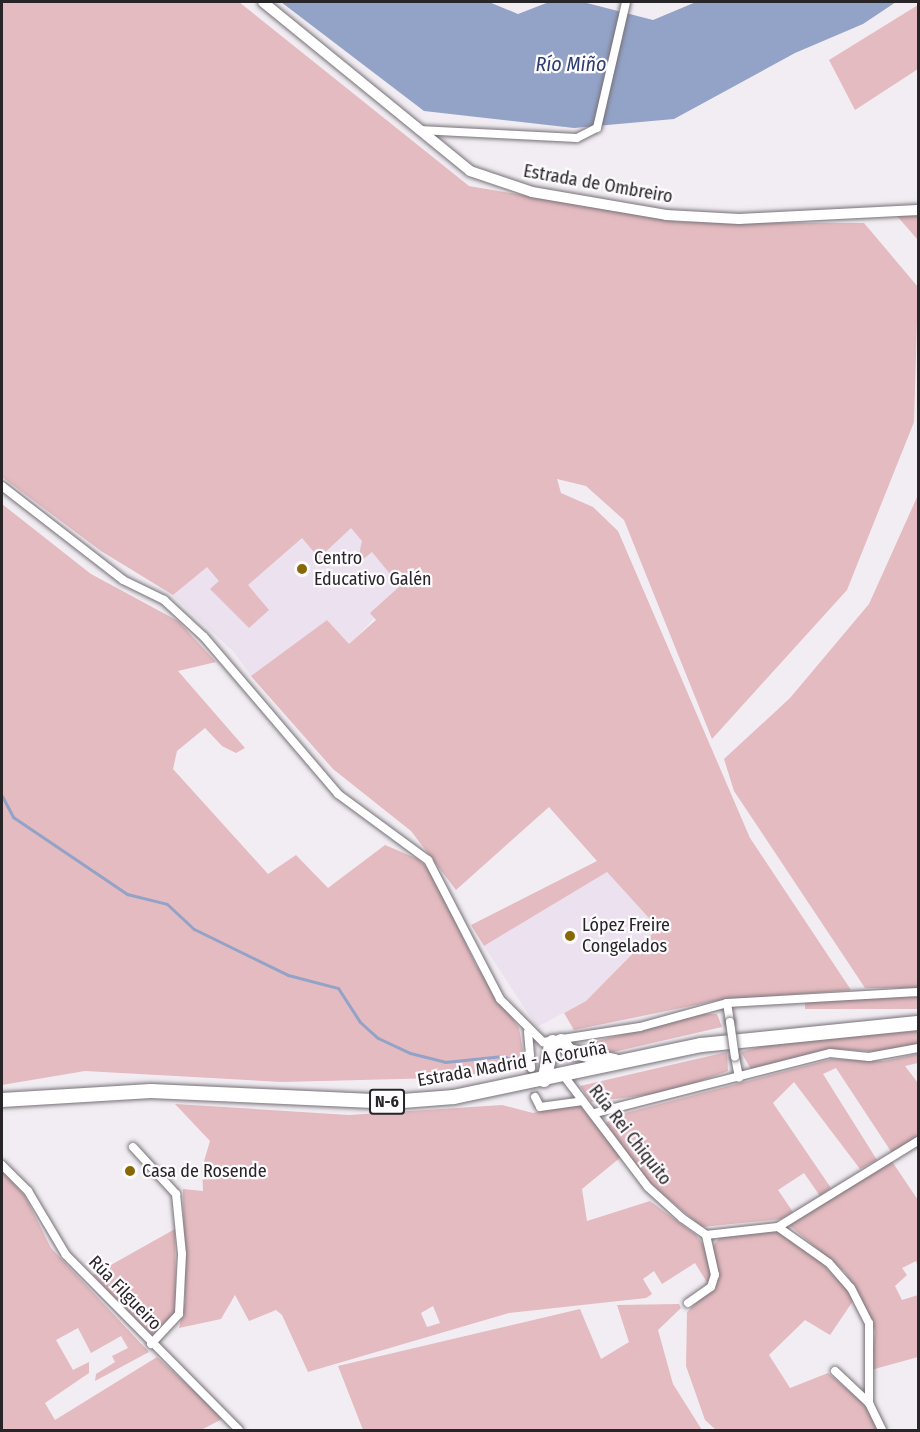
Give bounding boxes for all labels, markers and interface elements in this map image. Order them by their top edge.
water label: Río Miño [535,52,607,76]
street label: Estrada de Ombreiro [522,160,674,208]
place label: Centro Educativo Galén [314,548,432,590]
marker: Centro Educativo Galén [295,562,309,576]
place label: López Freire Congelados [582,915,670,958]
marker: López Freire Congelados [563,929,577,943]
street label: Estrada Madrid - A Coruña [416,1037,608,1091]
street label: Rúa Rei Chiquito [584,1081,676,1189]
road number: N-6 [369,1089,405,1115]
place label: Casa de Rosende [142,1160,267,1182]
marker: Casa de Rosende [123,1164,137,1178]
street label: Rúa Filgueiro [84,1251,166,1335]

